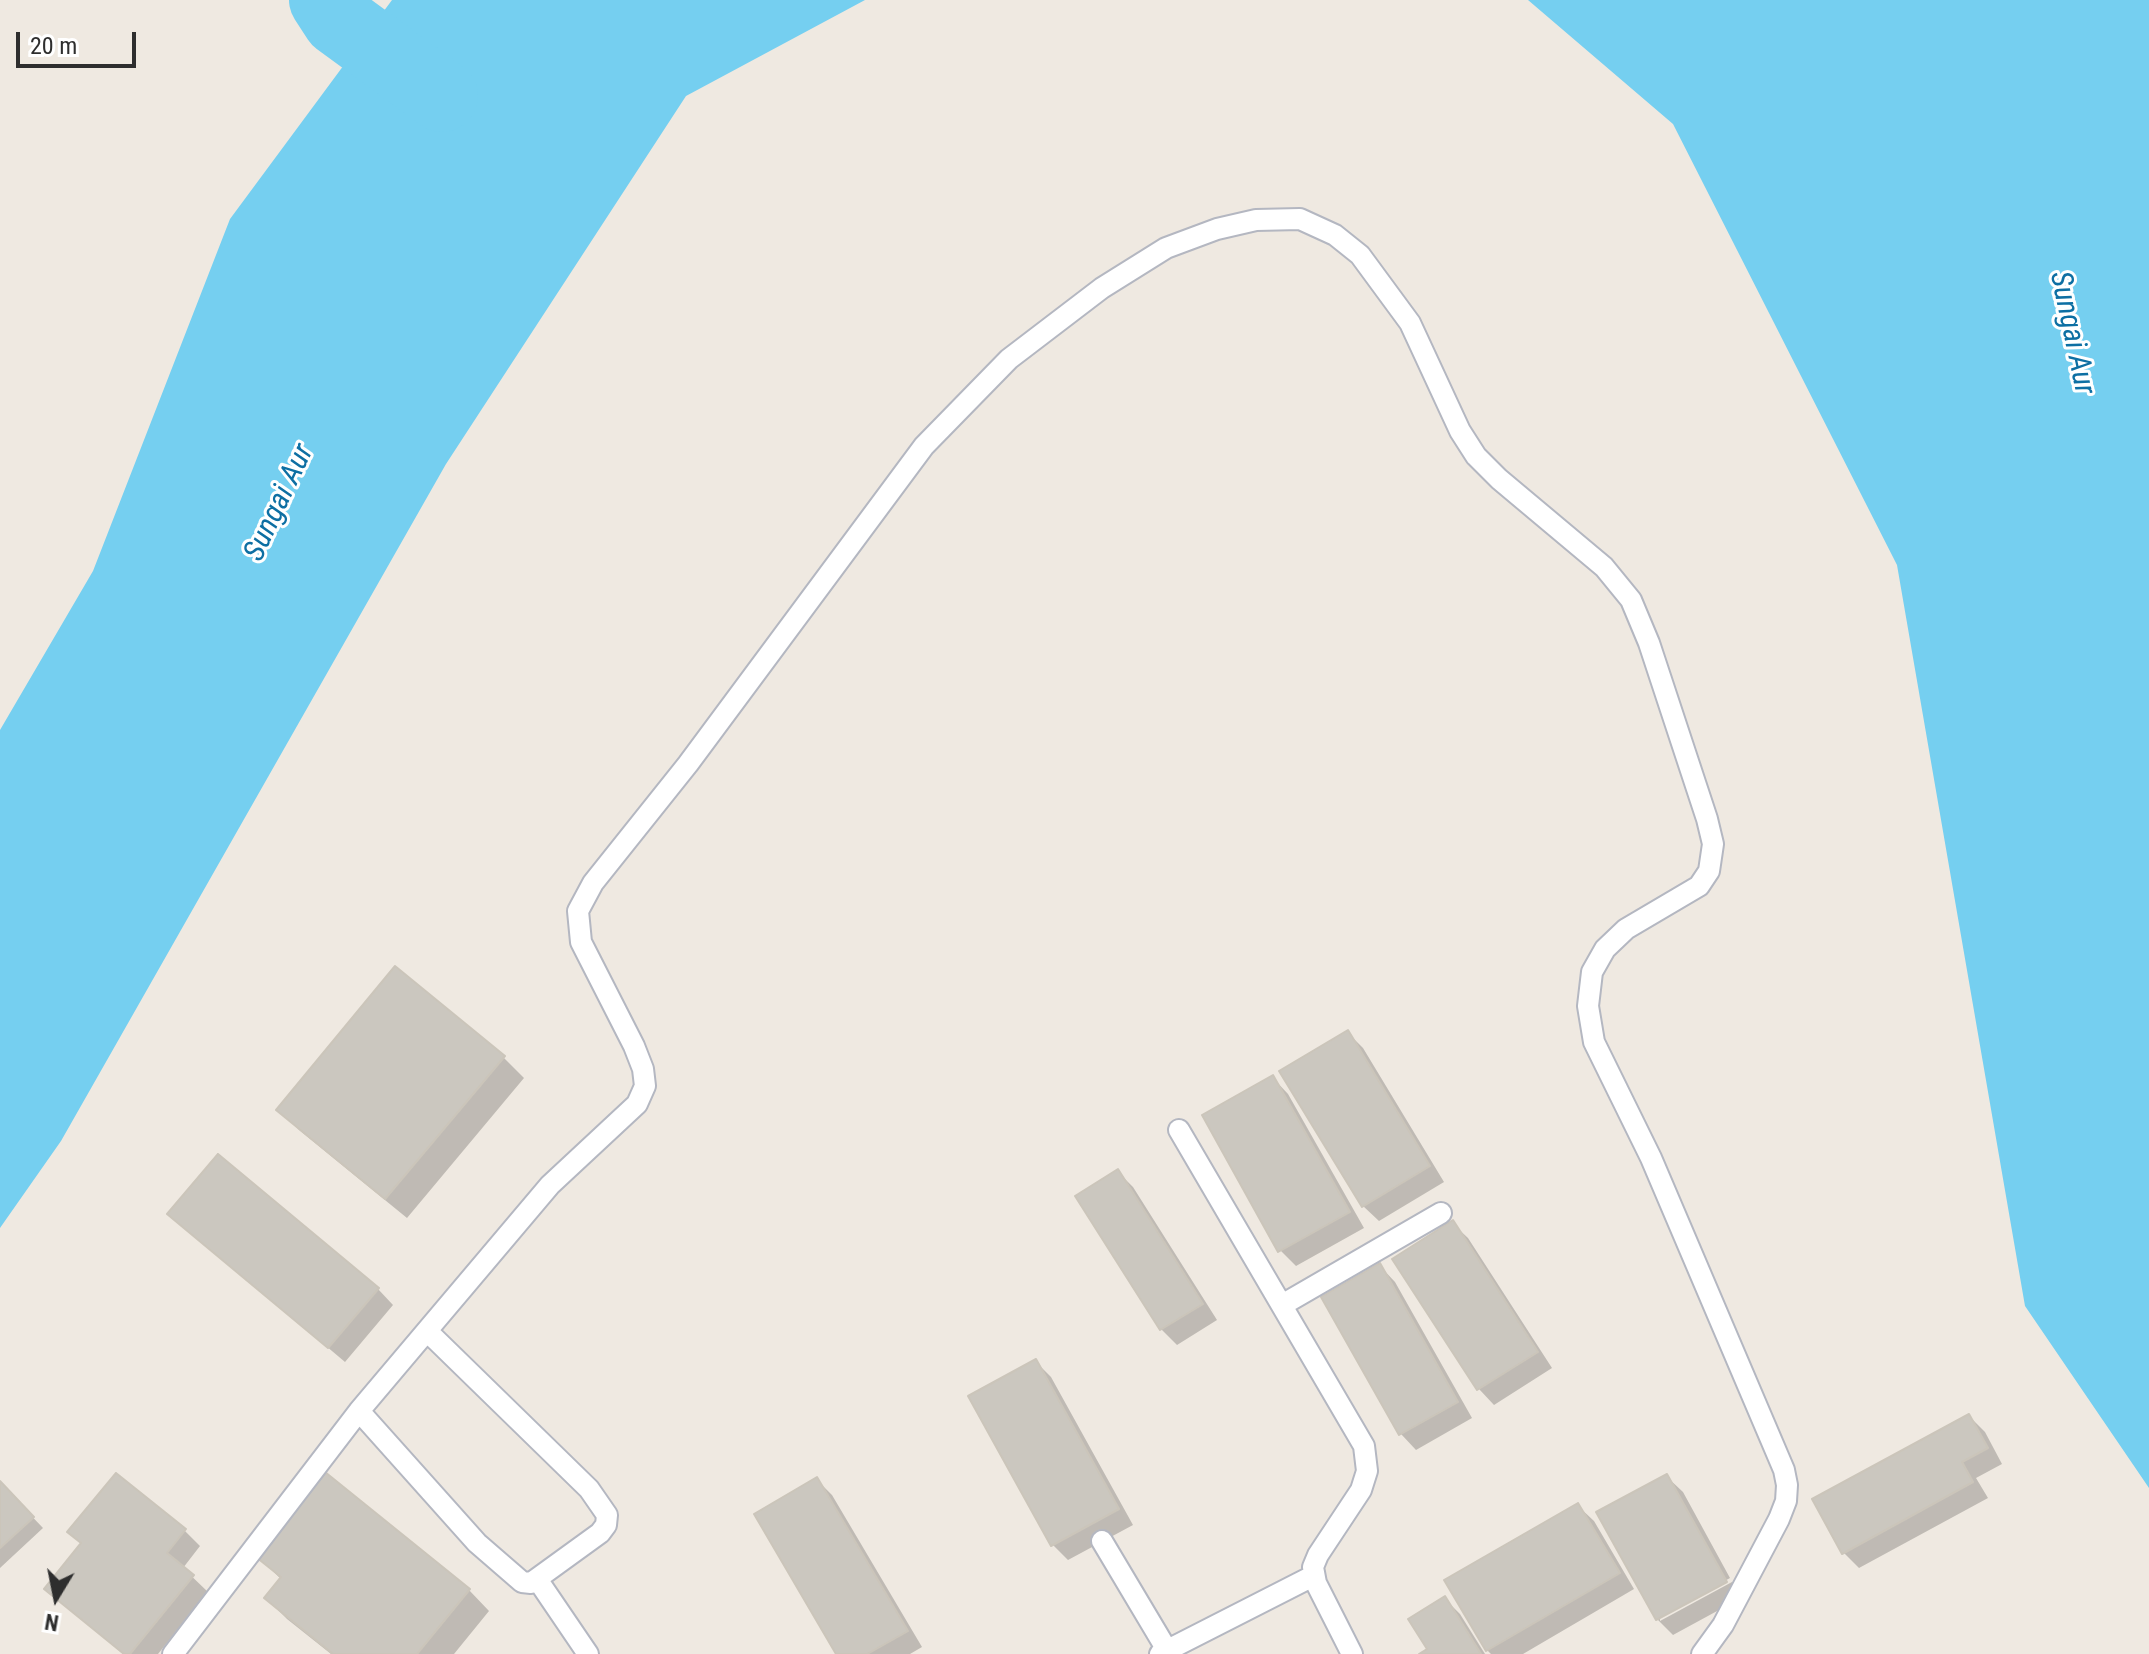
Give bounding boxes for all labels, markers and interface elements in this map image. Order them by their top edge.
scale bar [20,16,140,66]
text: 20 m [30,32,77,60]
water label: Sungai Aur [2040,268,2102,398]
water label: Sungai Aur [237,439,323,567]
north arrow [16,1558,96,1638]
text: N [43,1609,61,1636]

